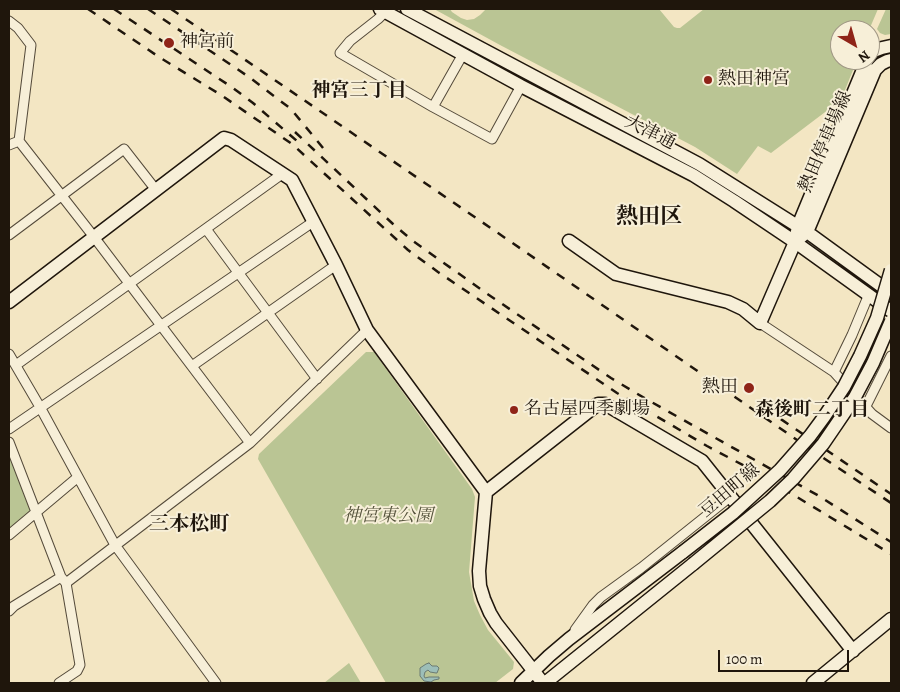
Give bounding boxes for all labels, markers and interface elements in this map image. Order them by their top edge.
north arrow [830,20,880,70]
place label: 神宮前 [180,32,234,54]
marker: 神宮前 [162,36,176,50]
text: N [854,46,874,67]
place label: 熱田神宮 [718,69,790,91]
marker: 熱田神宮 [702,74,714,86]
district label: 神宮三丁目 [312,80,406,102]
street label: 熱田停車場線 [795,88,857,196]
street label: 大津通 [621,111,679,155]
district label: 熱田区 [616,205,682,231]
place label: 熱田 [702,377,738,399]
marker: 熱田 [742,381,756,395]
place label: 名古屋四季劇場 [524,399,650,421]
district label: 森後町二丁目 [755,399,869,421]
marker: 名古屋四季劇場 [508,404,520,416]
street label: 豆田町線 [695,460,765,522]
park label: 神宮東公園 [343,506,433,528]
district label: 三本松町 [149,513,229,537]
scale bar [720,640,851,672]
text: 100 m [726,649,763,669]

